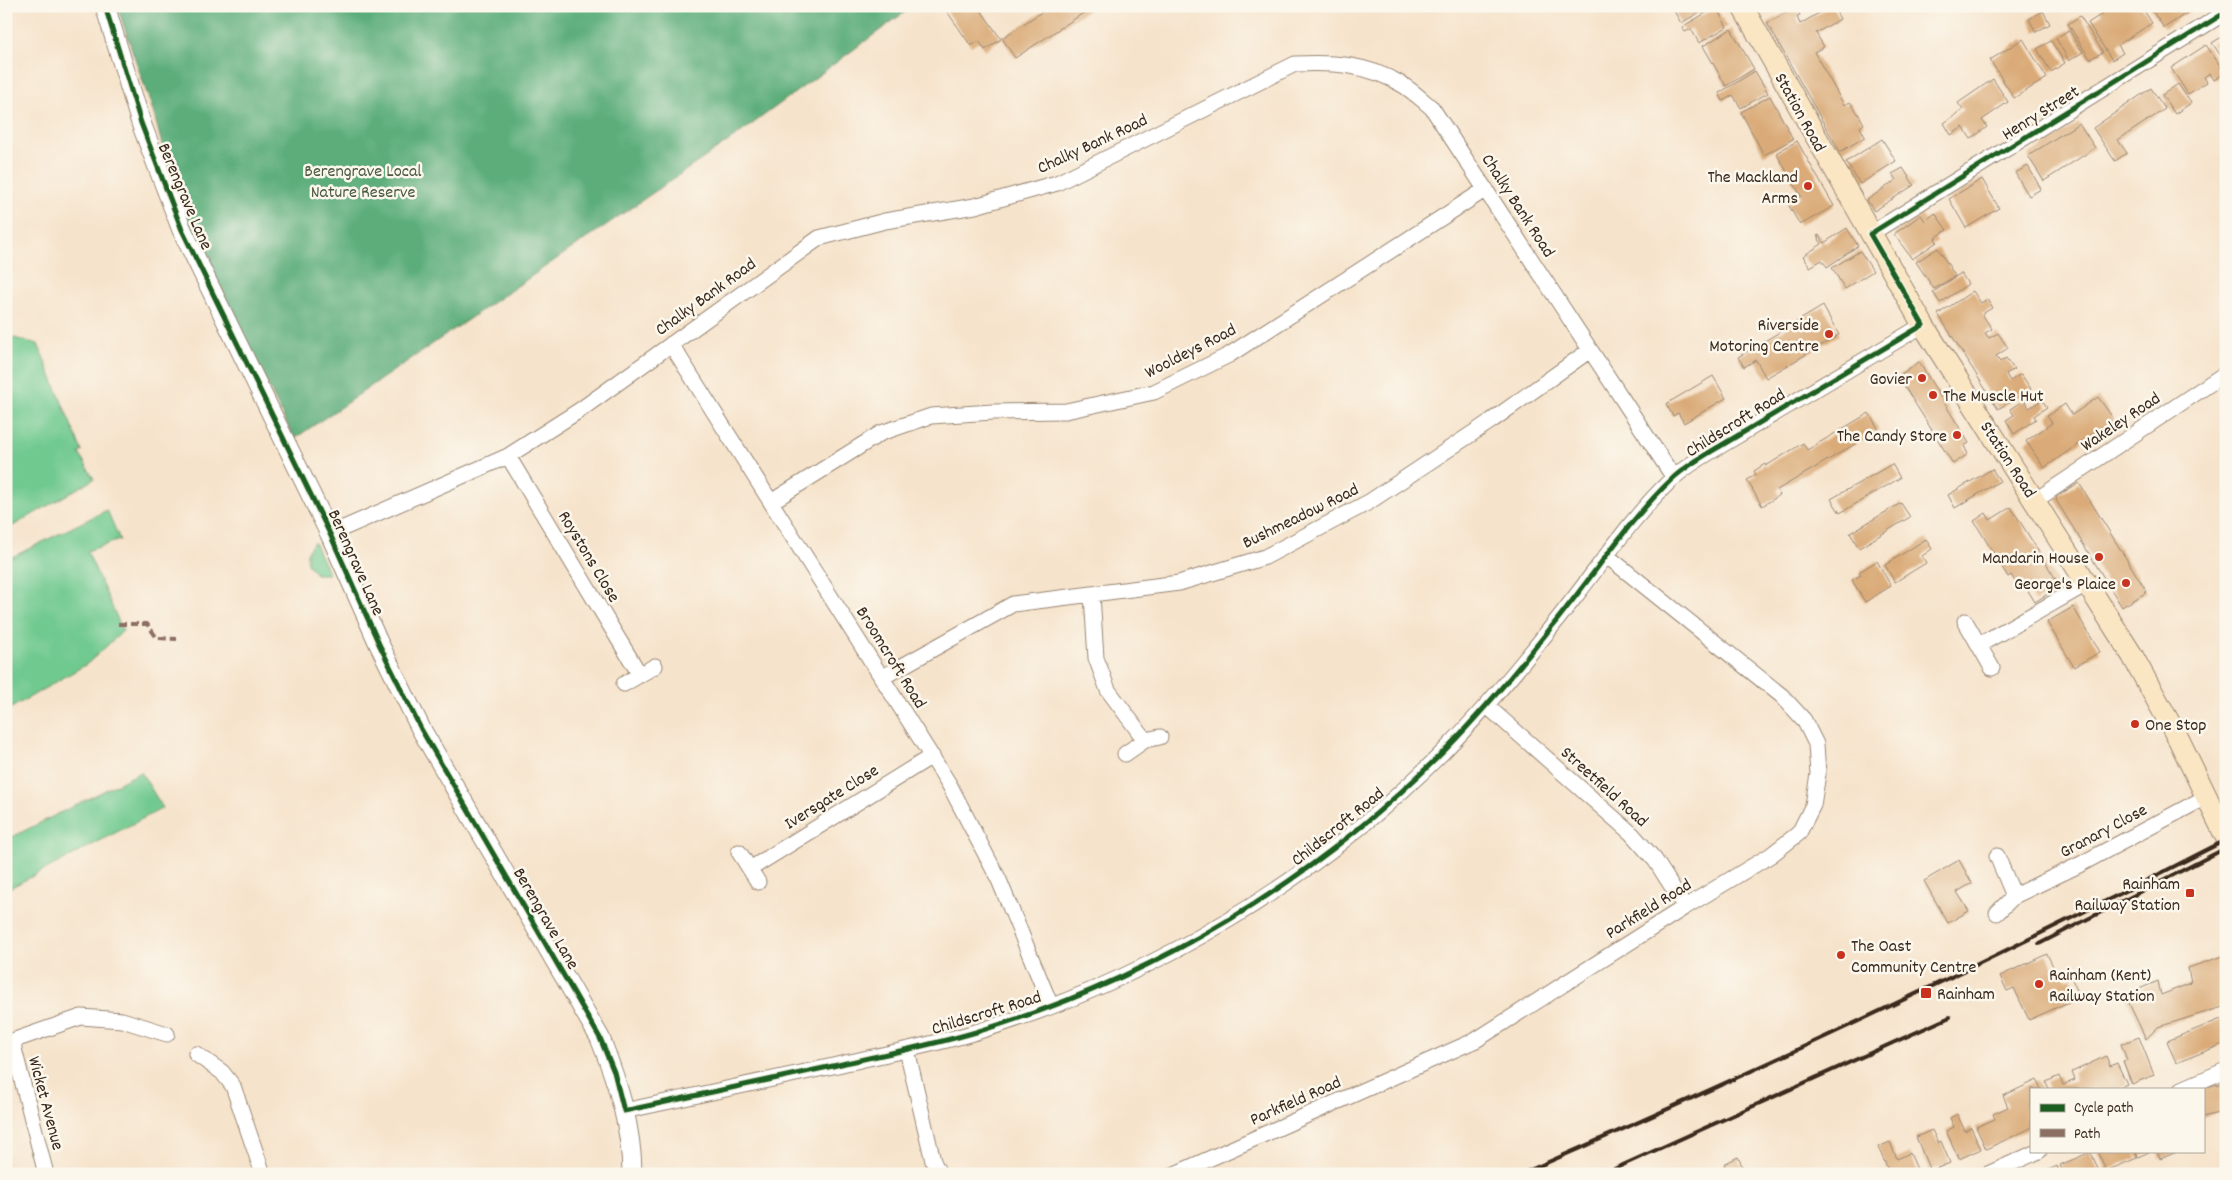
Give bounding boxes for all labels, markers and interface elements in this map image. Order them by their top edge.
street label: Station Road [1767,69,1831,157]
street label: Henry Street [1998,80,2085,148]
street label: Chalky Bank Road [1034,109,1152,182]
street label: Berengrave Lane [150,140,217,254]
street label: Chalky Bank Road [1474,150,1560,263]
park label: Berengrave Local Nature Reserve [304,160,422,206]
place label: The Mackland Arms [1707,166,1798,212]
marker: The Mackland Arms [1802,180,1814,192]
street label: Chalky Bank Road [651,253,762,343]
place label: Riverside Motoring Centre [1709,314,1819,360]
street label: Wooldeys Road [1141,318,1241,386]
marker: Riverside Motoring Centre [1823,328,1835,340]
place label: Govier [1870,368,1912,393]
marker: Govier [1916,372,1928,384]
street label: Childscroft Road [1682,383,1791,465]
place label: The Muscle Hut [1943,385,2044,410]
street label: Wakeley Road [2077,387,2166,459]
marker: The Muscle Hut [1927,389,1939,401]
street label: Station Road [1973,417,2041,504]
place label: The Candy Store [1837,425,1947,450]
marker: The Candy Store [1951,429,1963,441]
street label: Bushmeadow Road [1239,478,1364,556]
street label: Berengrave Lane [320,506,389,620]
street label: Roystons Close [551,507,625,608]
place label: Mandarin House [1982,547,2089,572]
marker: Mandarin House [2093,551,2105,563]
place label: George's Plaice [2014,573,2116,598]
marker: George's Plaice [2120,577,2132,589]
street label: Broomcroft Road [848,602,931,714]
place label: One Stop [2145,714,2207,739]
marker: One Stop [2129,718,2141,730]
street label: Streetfield Road [1554,742,1653,834]
street label: Iversgate Close [780,759,884,837]
street label: Childscroft Road [1287,783,1391,873]
street label: Granary Close [2056,799,2152,866]
street label: Berengrave Lane [506,864,584,975]
place label: Rainham Railway Station [2074,873,2180,919]
street label: Parkfield Road [1601,874,1697,947]
marker: Rainham Railway Station [2184,887,2196,899]
place label: The Oast Community Centre [1851,935,1977,981]
marker: The Oast Community Centre [1835,949,1847,961]
place label: Rainham (Kent) Railway Station [2049,964,2155,1010]
marker: Rainham (Kent) Railway Station [2033,978,2045,990]
place label: Rainham [1937,983,1995,1008]
street label: Childscroft Road [929,986,1045,1043]
marker: Rainham [1919,986,1933,1000]
street label: Wicket Avenue [20,1054,69,1153]
street label: Parkfield Road [1246,1071,1346,1134]
legend [2030,1088,2204,1152]
text: Cycle path [2074,1098,2134,1120]
text: Path [2074,1124,2100,1146]

